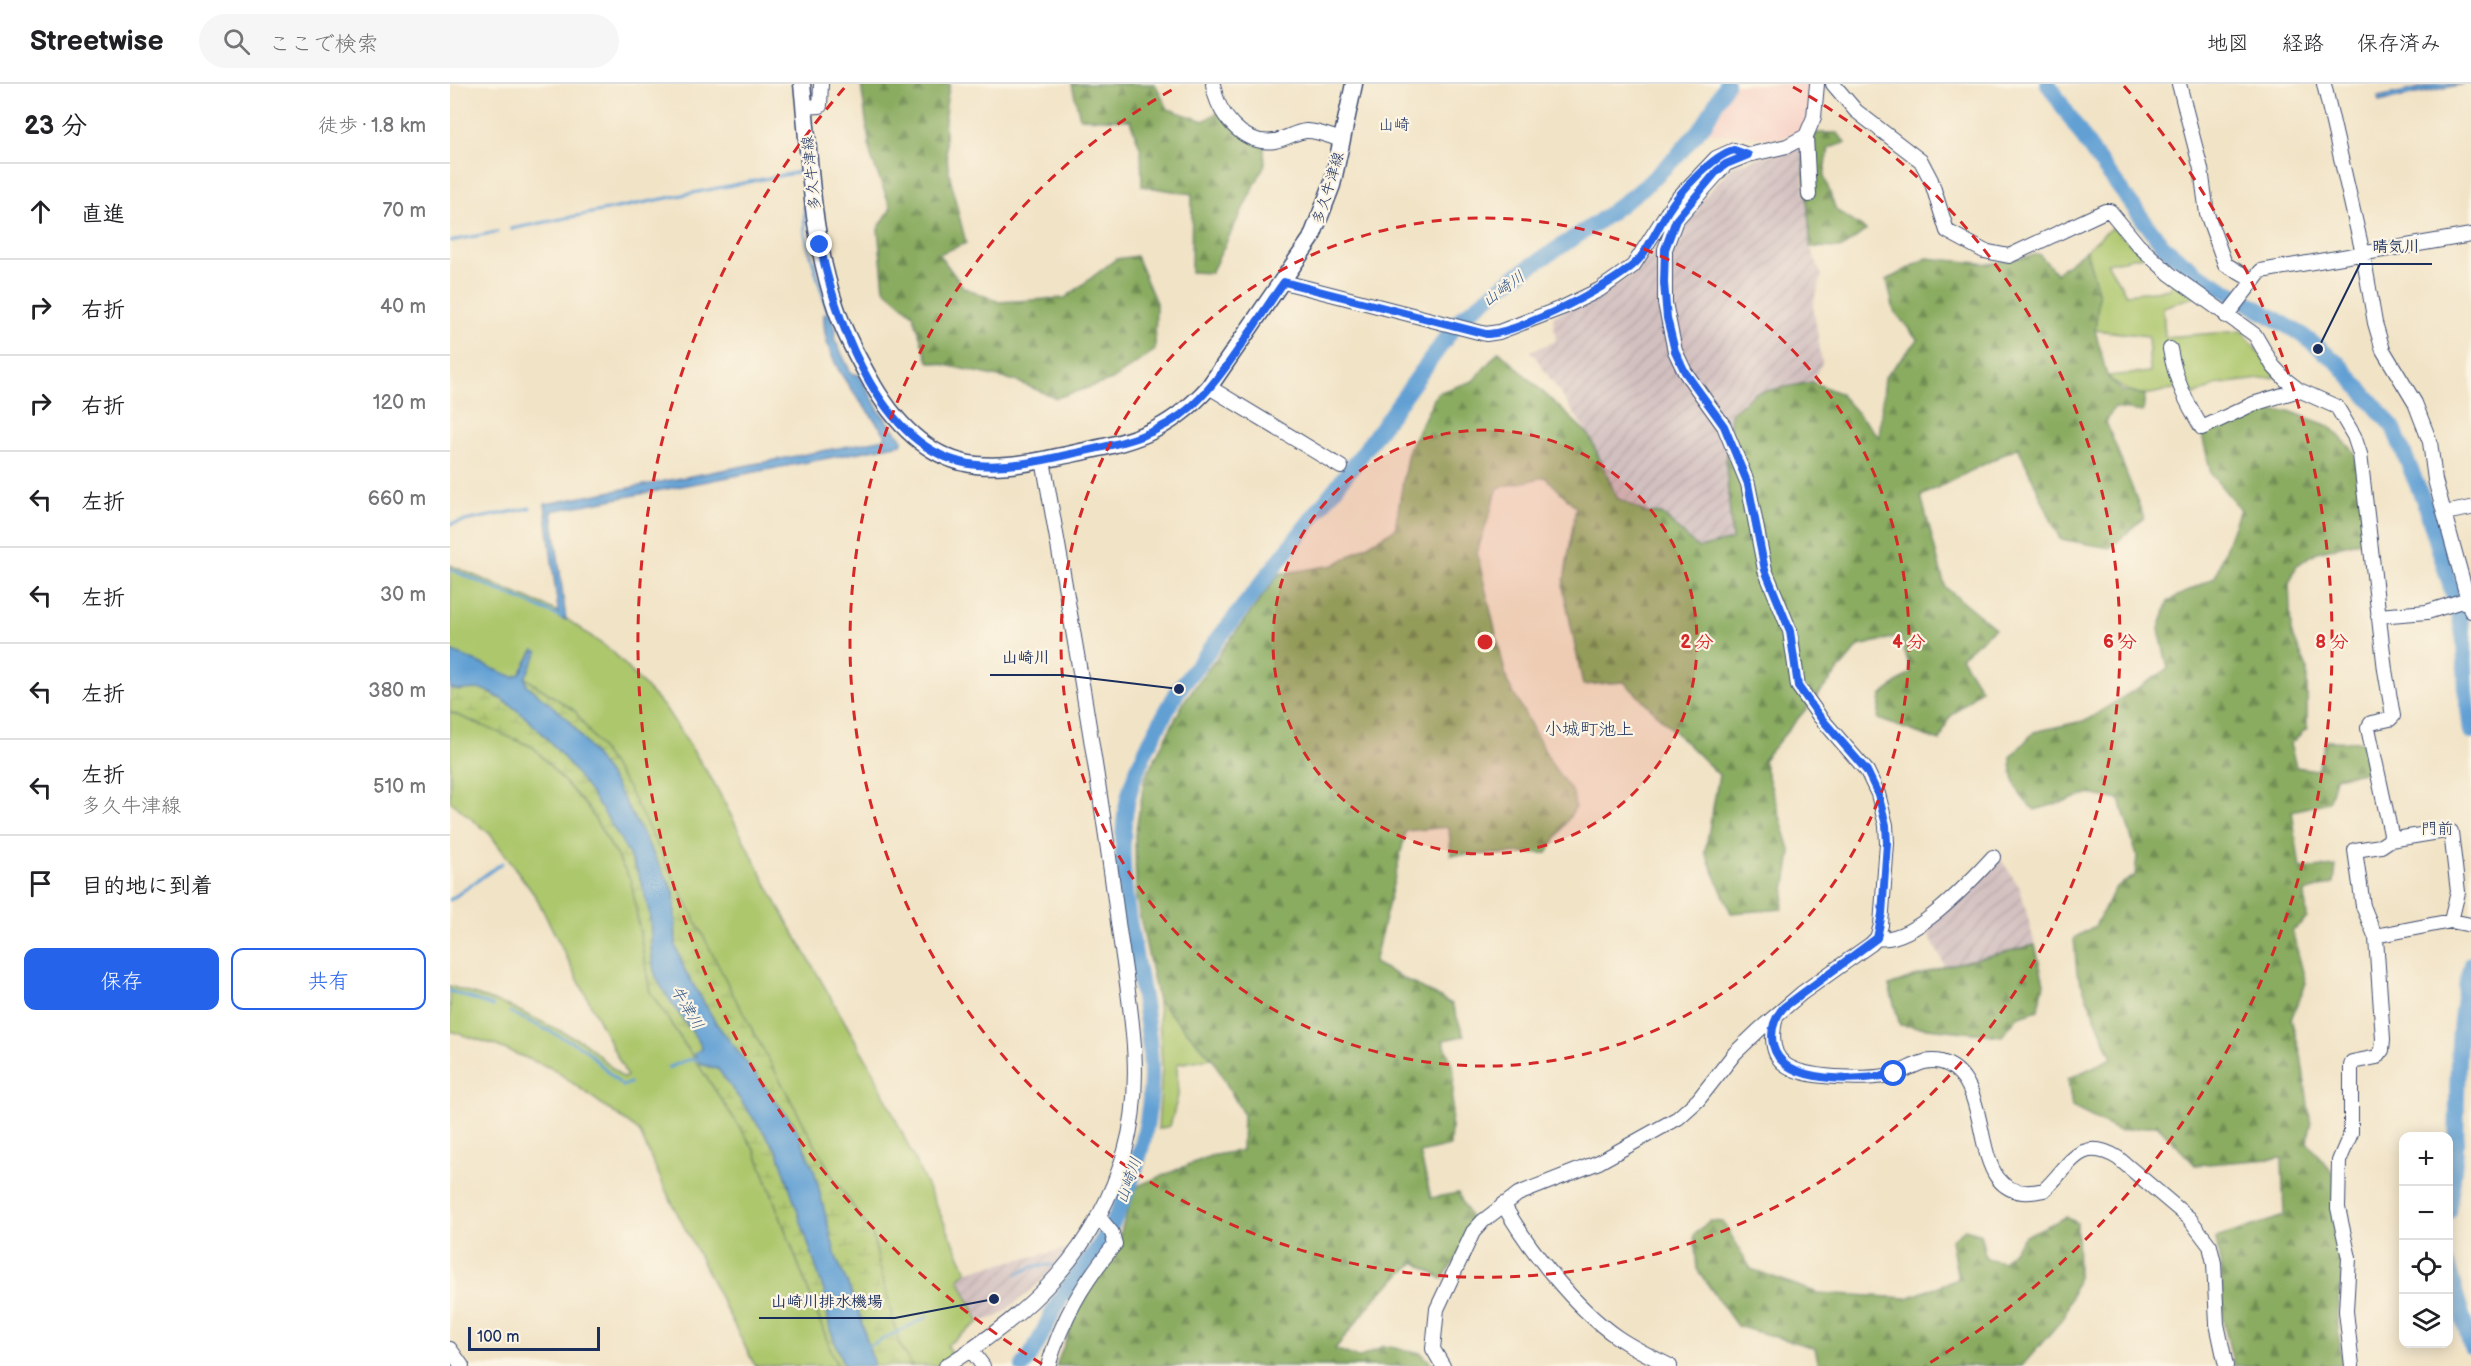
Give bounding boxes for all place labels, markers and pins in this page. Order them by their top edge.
callout: 晴気川 [2360,230,2432,264]
centre of rings [1475,632,1495,652]
callout: 山崎川 [990,641,1062,675]
callout: 山崎川排水機場 [759,1284,895,1318]

